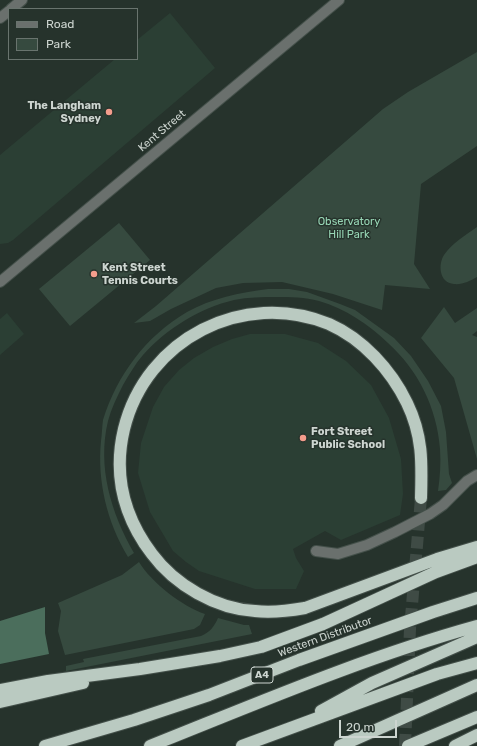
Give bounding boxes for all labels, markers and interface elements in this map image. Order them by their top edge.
legend [8,8,138,60]
text: Road [46,17,74,31]
text: Park [46,37,71,51]
place label: The Langham Sydney [27,99,101,125]
marker: The Langham Sydney [104,107,114,117]
street label: Kent Street [136,107,188,155]
park label: Observatory Hill Park [318,215,380,241]
place label: Kent Street Tennis Courts [102,261,178,287]
marker: Kent Street Tennis Courts [89,269,99,279]
place label: Fort Street Public School [311,425,385,451]
marker: Fort Street Public School [298,433,308,443]
street label: Western Distributor [276,614,374,660]
road number: A4 [251,667,273,683]
scale bar [341,712,399,738]
text: 20 m [346,720,374,734]

